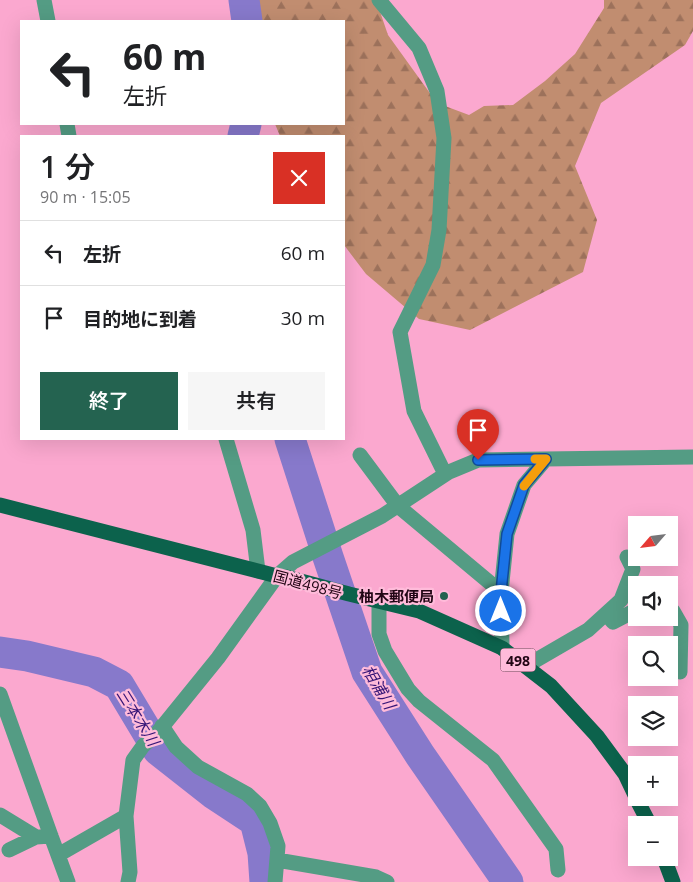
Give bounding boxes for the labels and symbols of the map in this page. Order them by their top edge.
pin [457,409,499,460]
north arrow [628,516,678,566]
street label: 国道498号 [271,565,345,603]
position arrow [474,584,526,636]
place label: 柚木郵便局 [359,586,434,606]
marker: 柚木郵便局 [438,590,450,602]
road number: 498 [500,648,536,672]
water label: 相浦川 [357,661,402,715]
water label: 三本木川 [112,684,165,752]

